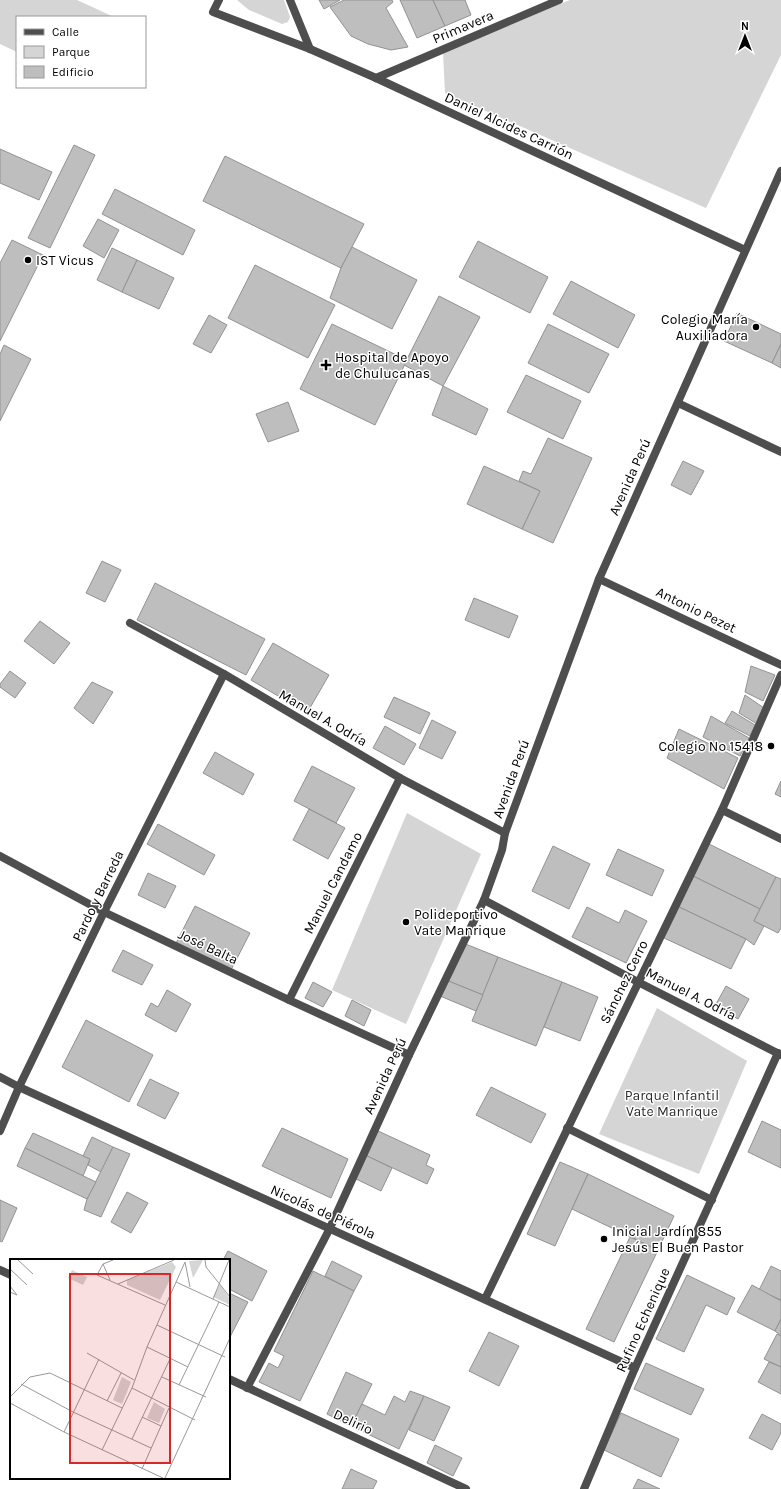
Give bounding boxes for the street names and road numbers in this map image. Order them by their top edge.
street label: Primavera [430,7,496,47]
street label: Daniel Alcides Carrión [442,89,576,163]
street label: Avenida Perú [605,436,655,518]
street label: Antonio Pezet [653,583,739,637]
street label: Manuel A. Odría [276,686,370,750]
street label: Avenida Perú [489,737,533,821]
street label: Manuel Candamo [300,829,366,937]
street label: Pardo y Barreda [69,848,127,944]
street label: José Balta [175,926,241,968]
street label: Sánchez Cerro [596,937,652,1027]
street label: Manuel A. Odría [643,964,739,1024]
street label: Avenida Perú [360,1035,410,1117]
street label: Nicolás de Piérola [268,1181,378,1243]
street label: Rufino Echenique [612,1265,674,1375]
street label: Delirio [331,1406,375,1438]

